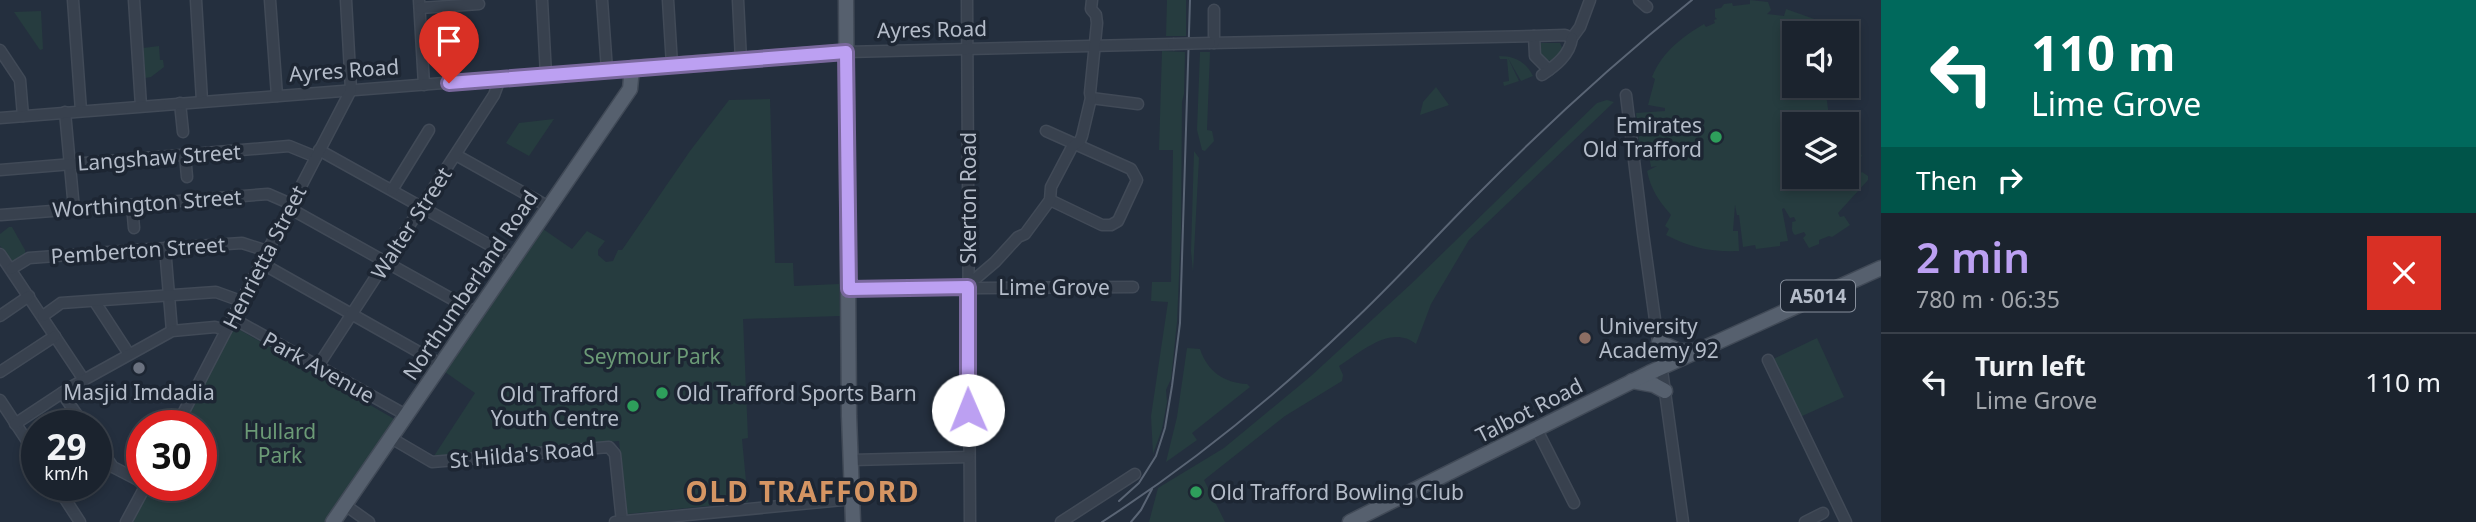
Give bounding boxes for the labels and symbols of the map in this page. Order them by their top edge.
pin [419,11,479,83]
street label: Ayres Road [877,14,987,44]
street label: Ayres Road [288,52,400,88]
place label: Emirates Old Trafford [1583,111,1702,163]
marker: Emirates Old Trafford [1708,129,1724,145]
street label: Skerton Road [954,132,982,264]
street label: Langshaw Street [76,137,242,177]
street label: Walter Street [364,161,458,285]
street label: Henrietta Street [216,180,312,333]
street label: Worthington Street [51,182,243,224]
street label: Northumberland Road [396,185,544,385]
street label: Pemberton Street [50,230,227,270]
street label: Lime Grove [998,273,1110,301]
road number: A5014 [1781,280,1855,312]
place label: University Academy 92 [1599,312,1719,364]
street label: Park Avenue [258,325,380,409]
marker: University Academy 92 [1577,330,1593,346]
park label: Seymour Park [583,342,722,370]
marker: Masjid Imdadia [131,360,147,376]
street label: Talbot Road [1471,371,1587,449]
position arrow [931,373,1005,447]
place label: Masjid Imdadia [63,378,215,406]
place label: Old Trafford Sports Barn [676,379,917,407]
place label: Old Trafford Youth Centre [491,380,619,432]
marker: Old Trafford Sports Barn [654,385,670,401]
marker: Old Trafford Youth Centre [625,398,641,414]
speed limit sign: 30 [126,410,217,501]
park label: Hullard Park [244,417,316,469]
street label: St Hilda's Road [448,434,596,474]
district label: OLD TRAFFORD [685,472,921,510]
place label: Old Trafford Bowling Club [1210,478,1464,506]
marker: Old Trafford Bowling Club [1188,484,1204,500]

